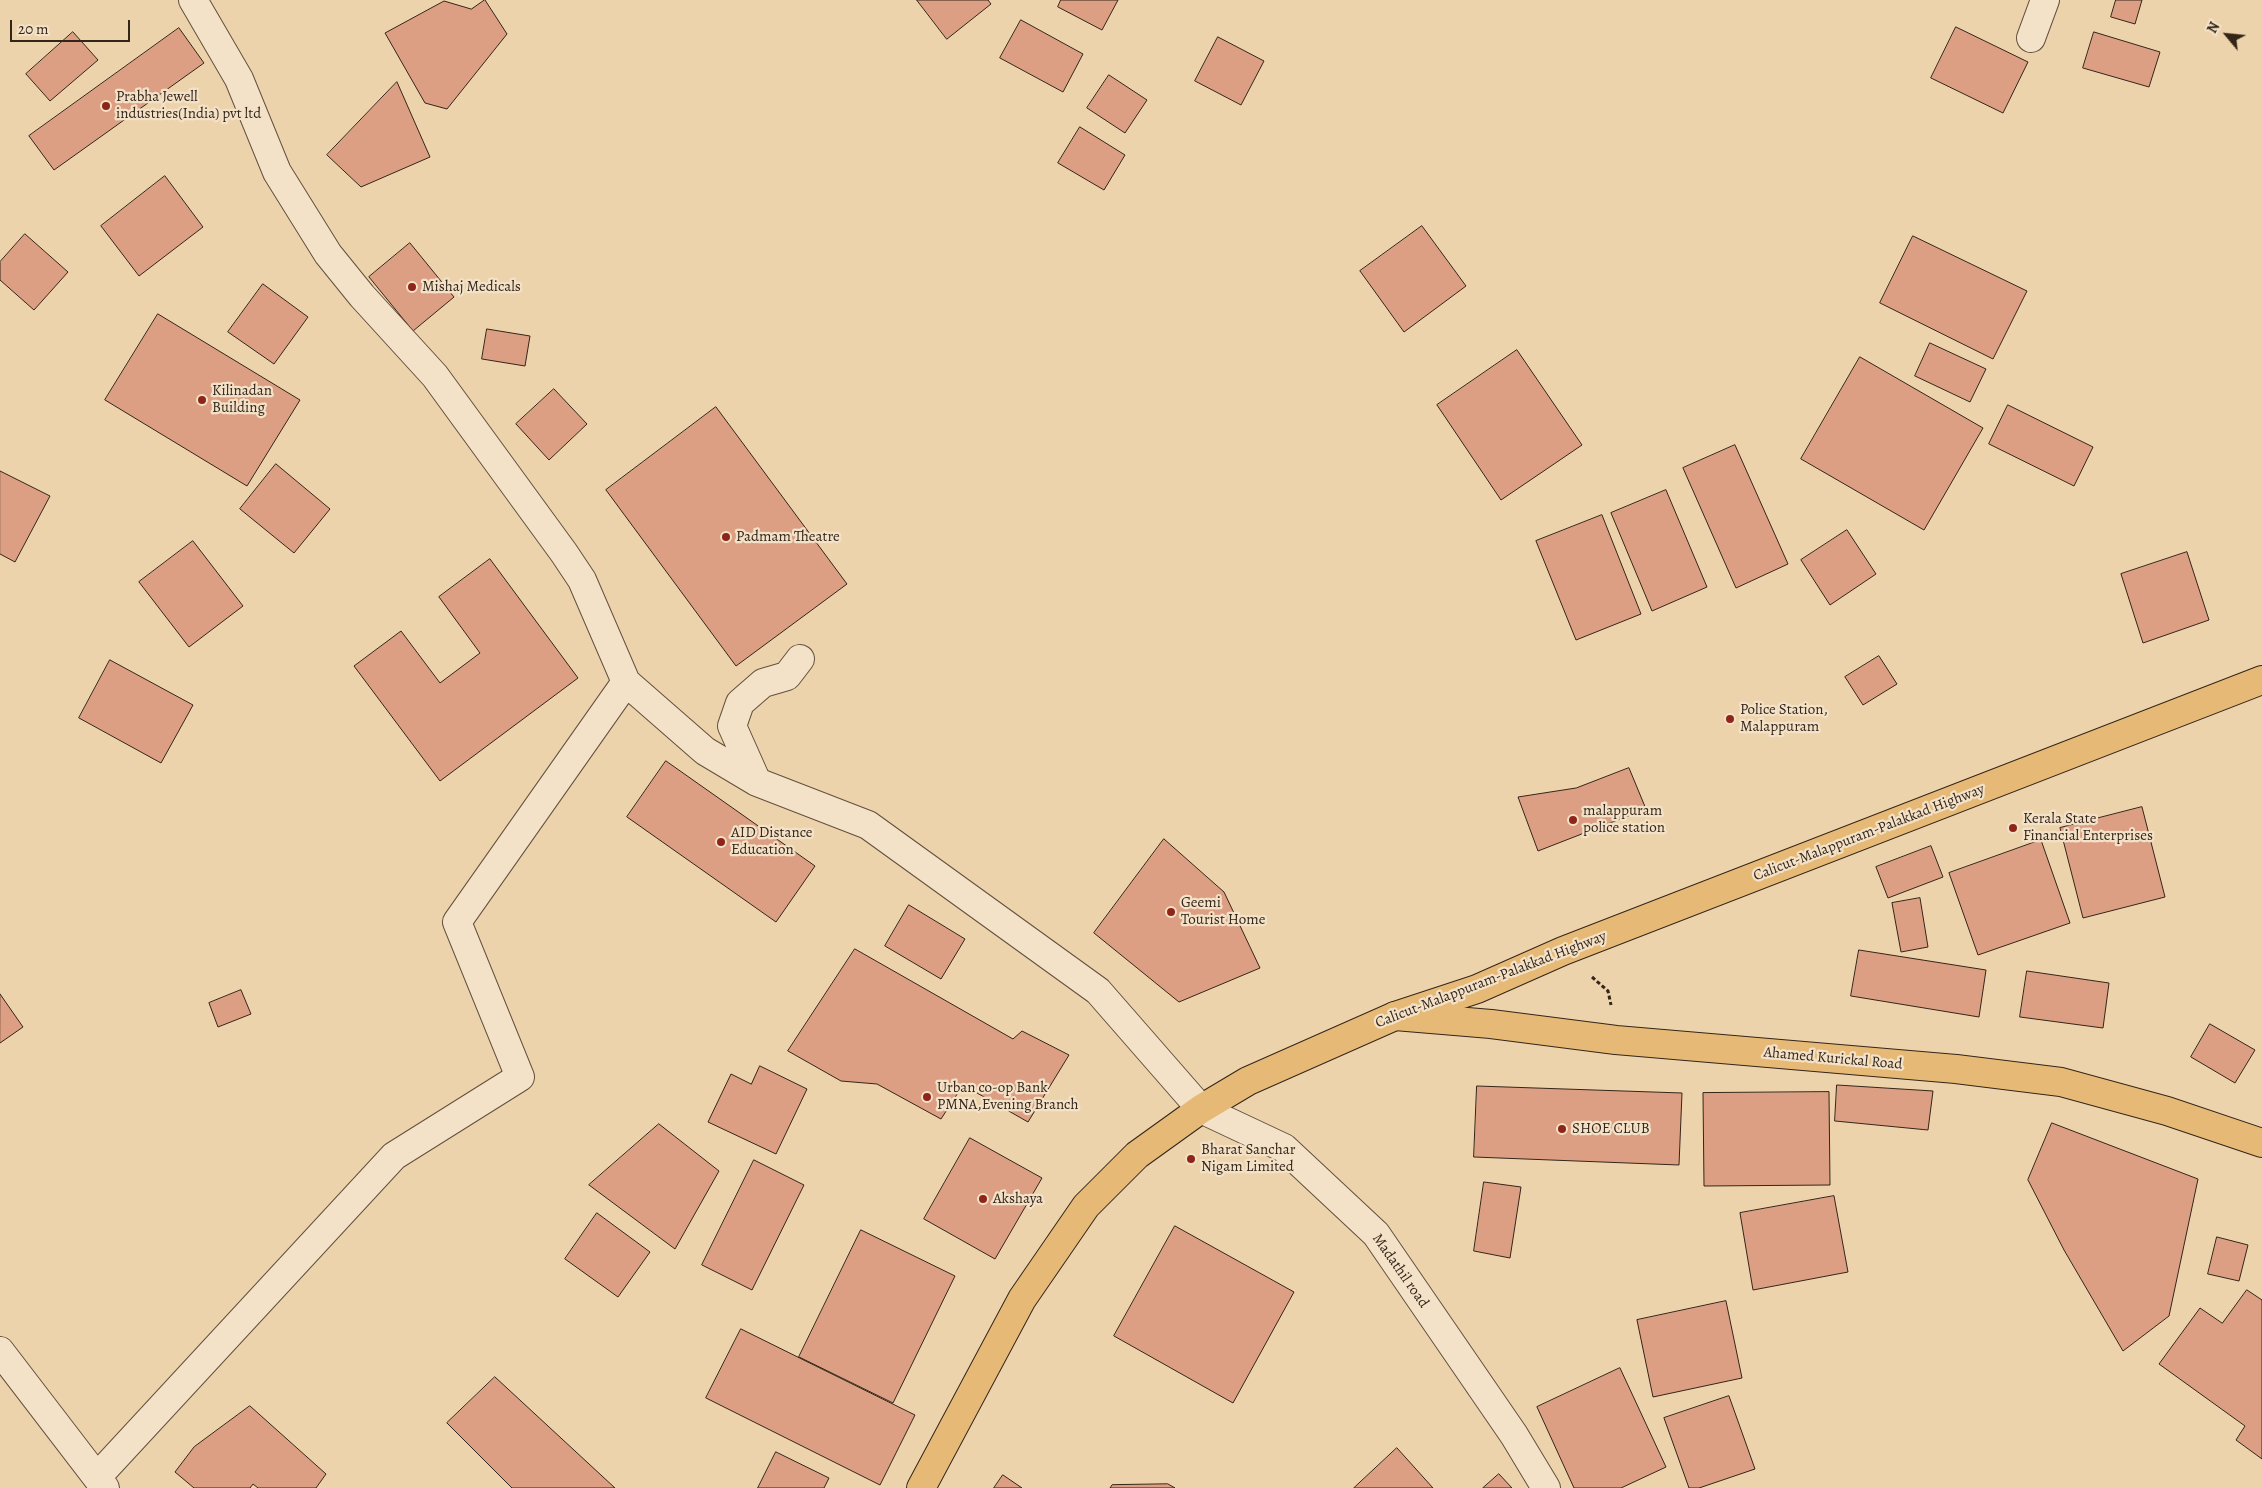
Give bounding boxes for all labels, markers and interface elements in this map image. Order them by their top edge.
scale bar [12,10,132,42]
north arrow [2202,10,2252,60]
text: 20 m [18,19,49,39]
text: N [2203,19,2224,37]
place label: Prabha Jewell industries(India) pvt ltd [116,88,261,123]
marker: Prabha Jewell industries(India) pvt ltd [100,100,112,112]
place label: Mishaj Medicals [422,278,521,296]
marker: Mishaj Medicals [406,281,418,293]
place label: Kilinadan Building [212,382,272,417]
marker: Kilinadan Building [196,394,208,406]
place label: Padmam Theatre [736,528,840,546]
marker: Padmam Theatre [720,531,732,543]
place label: Police Station, Malappuram [1740,701,1828,736]
marker: Police Station, Malappuram [1724,713,1736,725]
street label: Calicut-Malappuram-Palakkad Highway [1751,781,1987,885]
place label: malappuram police station [1583,802,1665,837]
place label: Kerala State Financial Enterprises [2023,810,2153,845]
marker: malappuram police station [1567,814,1579,826]
marker: Kerala State Financial Enterprises [2007,822,2019,834]
place label: AID Distance Education [731,824,813,859]
marker: AID Distance Education [715,836,727,848]
place label: Geemi Tourist Home [1181,894,1265,929]
marker: Geemi Tourist Home [1165,906,1177,918]
street label: Calicut-Malappuram-Palakkad Highway [1373,928,1609,1032]
street label: Ahamed Kurickal Road [1763,1044,1903,1074]
place label: Urban co-op Bank PMNA,Evening Branch [937,1079,1078,1114]
marker: Urban co-op Bank PMNA,Evening Branch [921,1091,933,1103]
place label: SHOE CLUB [1572,1120,1650,1138]
marker: SHOE CLUB [1556,1123,1568,1135]
place label: Bharat Sanchar Nigam Limited [1201,1141,1295,1176]
marker: Bharat Sanchar Nigam Limited [1185,1153,1197,1165]
place label: Akshaya [993,1190,1043,1208]
marker: Akshaya [977,1193,989,1205]
street label: Madathil road [1368,1230,1432,1312]

